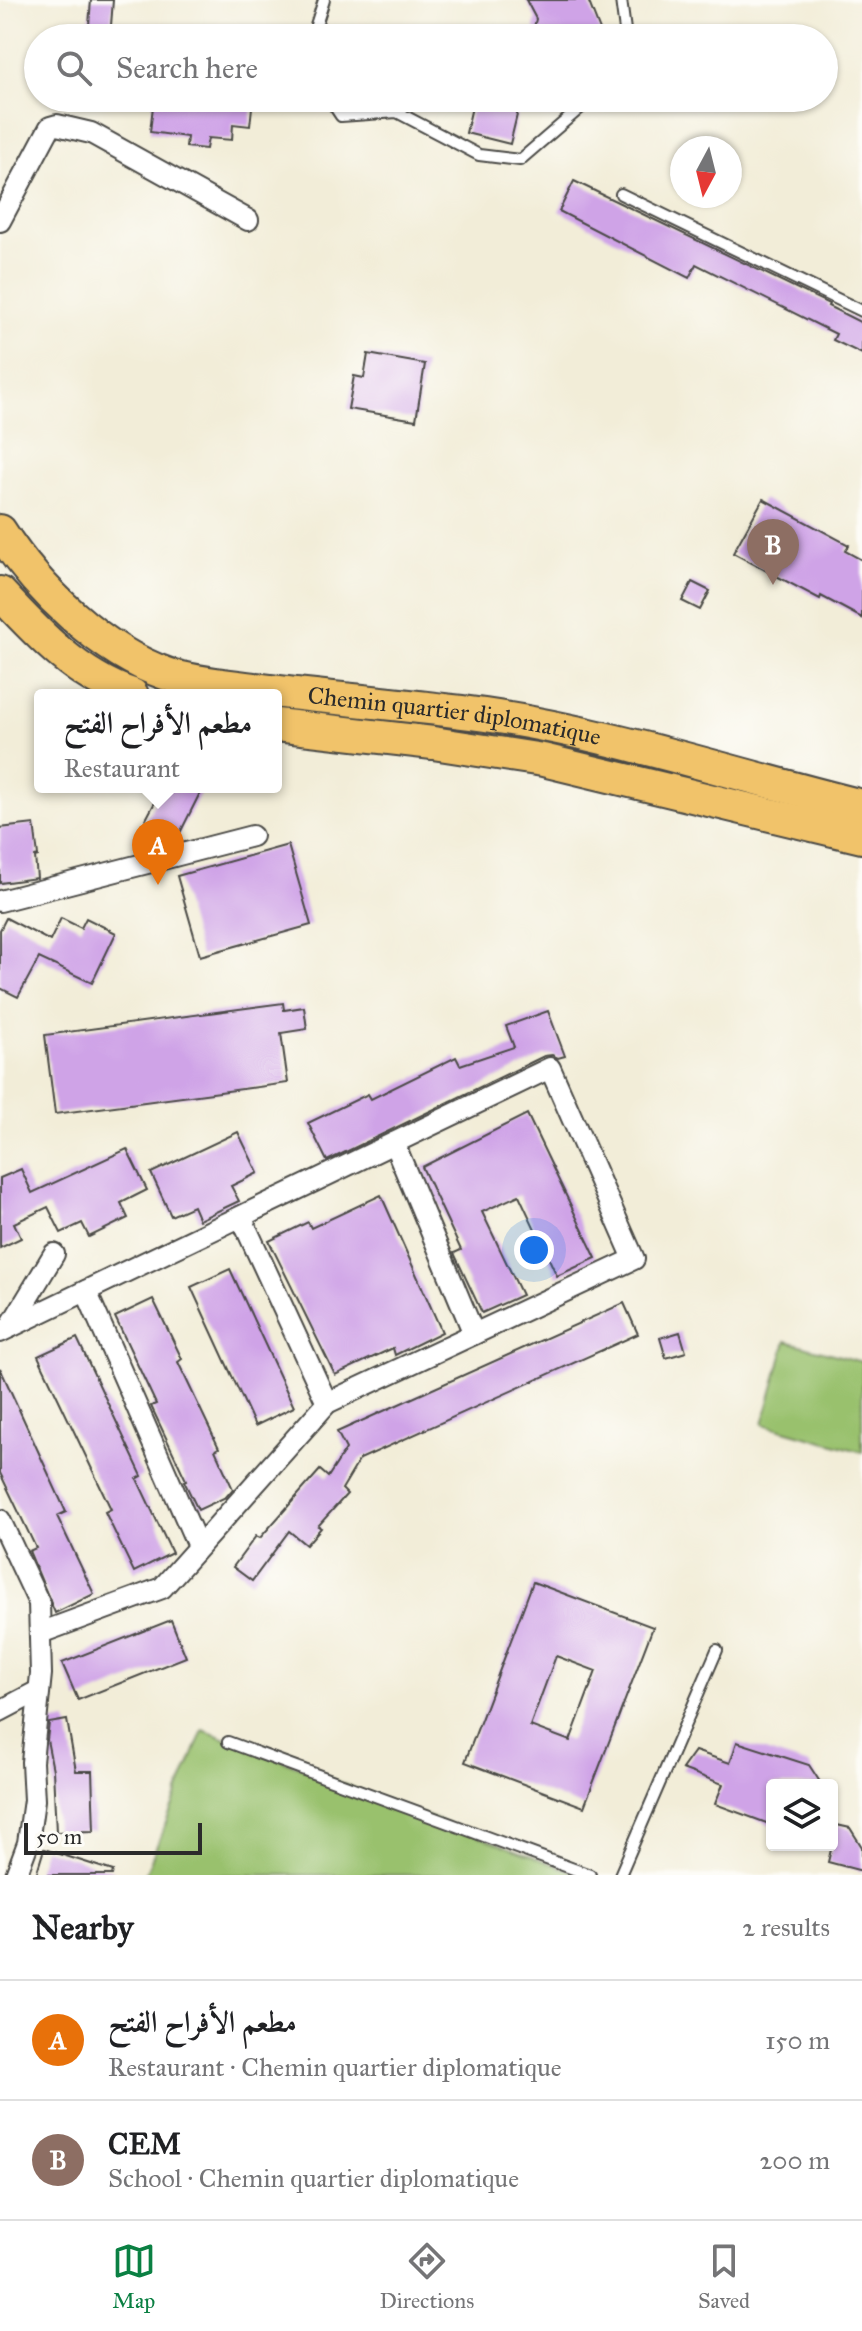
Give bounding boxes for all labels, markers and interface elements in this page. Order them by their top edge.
search box [24,24,838,112]
icon: search [52,46,96,90]
text: Search here [116,50,258,86]
north arrow [670,136,742,208]
pin: B [747,519,799,585]
street label: Chemin quartier diplomatique [306,680,604,752]
popup [34,689,282,793]
text: مطعم الأفراح الفتح [64,705,252,741]
text: Restaurant [64,752,180,784]
pin: A [132,819,184,885]
your location [514,1230,554,1270]
map controls [766,1779,838,1851]
button: layers [766,1779,838,1851]
scale bar [24,1819,202,1855]
text: 50 m [36,1823,82,1850]
text: Nearby [32,1907,134,1948]
text: 2 results [742,1911,830,1943]
text: مطعم الأفراح الفتح [108,2004,297,2040]
text: A [49,2024,67,2056]
text: 150 m [765,2024,830,2056]
text: Restaurant · Chemin quartier diplomatique [108,2051,562,2083]
text: CEM [108,2126,181,2162]
text: B [49,2144,67,2176]
text: 200 m [759,2144,830,2176]
text: School · Chemin quartier diplomatique [108,2162,519,2194]
tab: Map [112,2239,156,2314]
tab: Directions [379,2239,474,2314]
tab: Saved [698,2239,750,2314]

